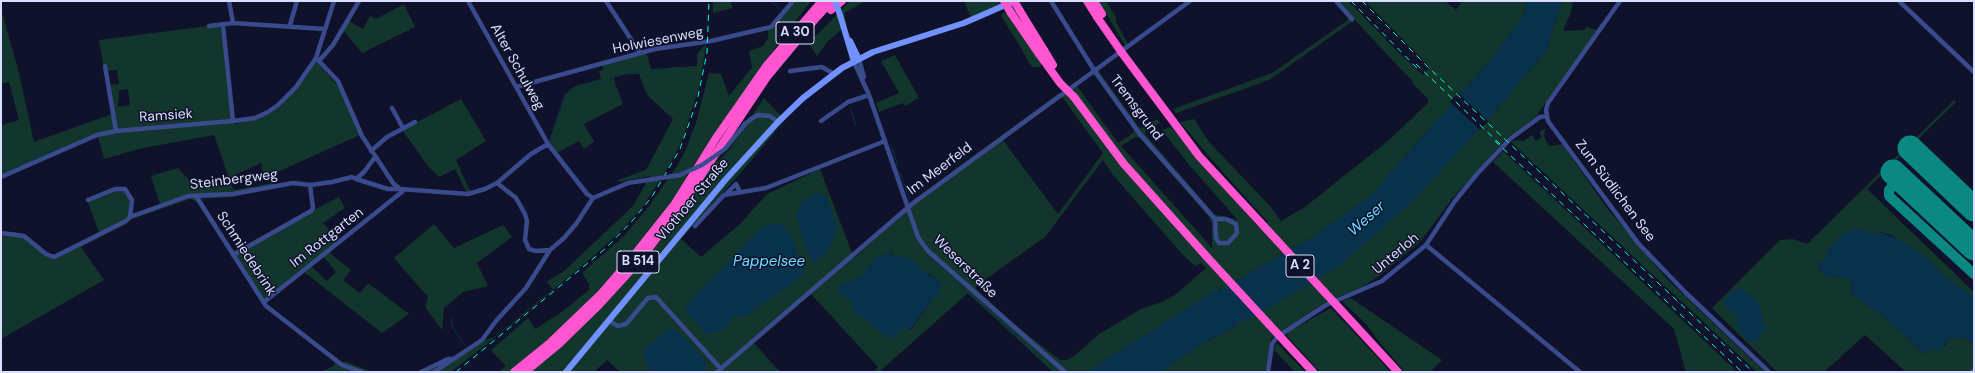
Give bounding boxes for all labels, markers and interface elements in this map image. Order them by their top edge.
street label: Alter Schulweg [486,21,548,113]
road number: A 30 [776,22,814,44]
street label: Holwiesenweg [611,24,705,58]
street label: Tremsgrund [1106,72,1166,144]
street label: Ramsiek [139,106,193,126]
street label: Zum Südlichen See [1571,137,1659,245]
street label: Im Meerfeld [904,139,976,199]
street label: Vlothoer Straße [654,155,732,245]
street label: Steinbergweg [189,166,279,194]
water label: Weser [1345,198,1389,240]
street label: Im Rottgarten [287,204,367,272]
street label: Schmiedebrink [213,209,279,299]
street label: Unterloh [1369,230,1423,278]
street label: Weserstraße [929,232,1001,302]
road number: B 514 [617,251,659,273]
water label: Pappelsee [733,253,805,271]
road number: A 2 [1286,255,1314,277]

